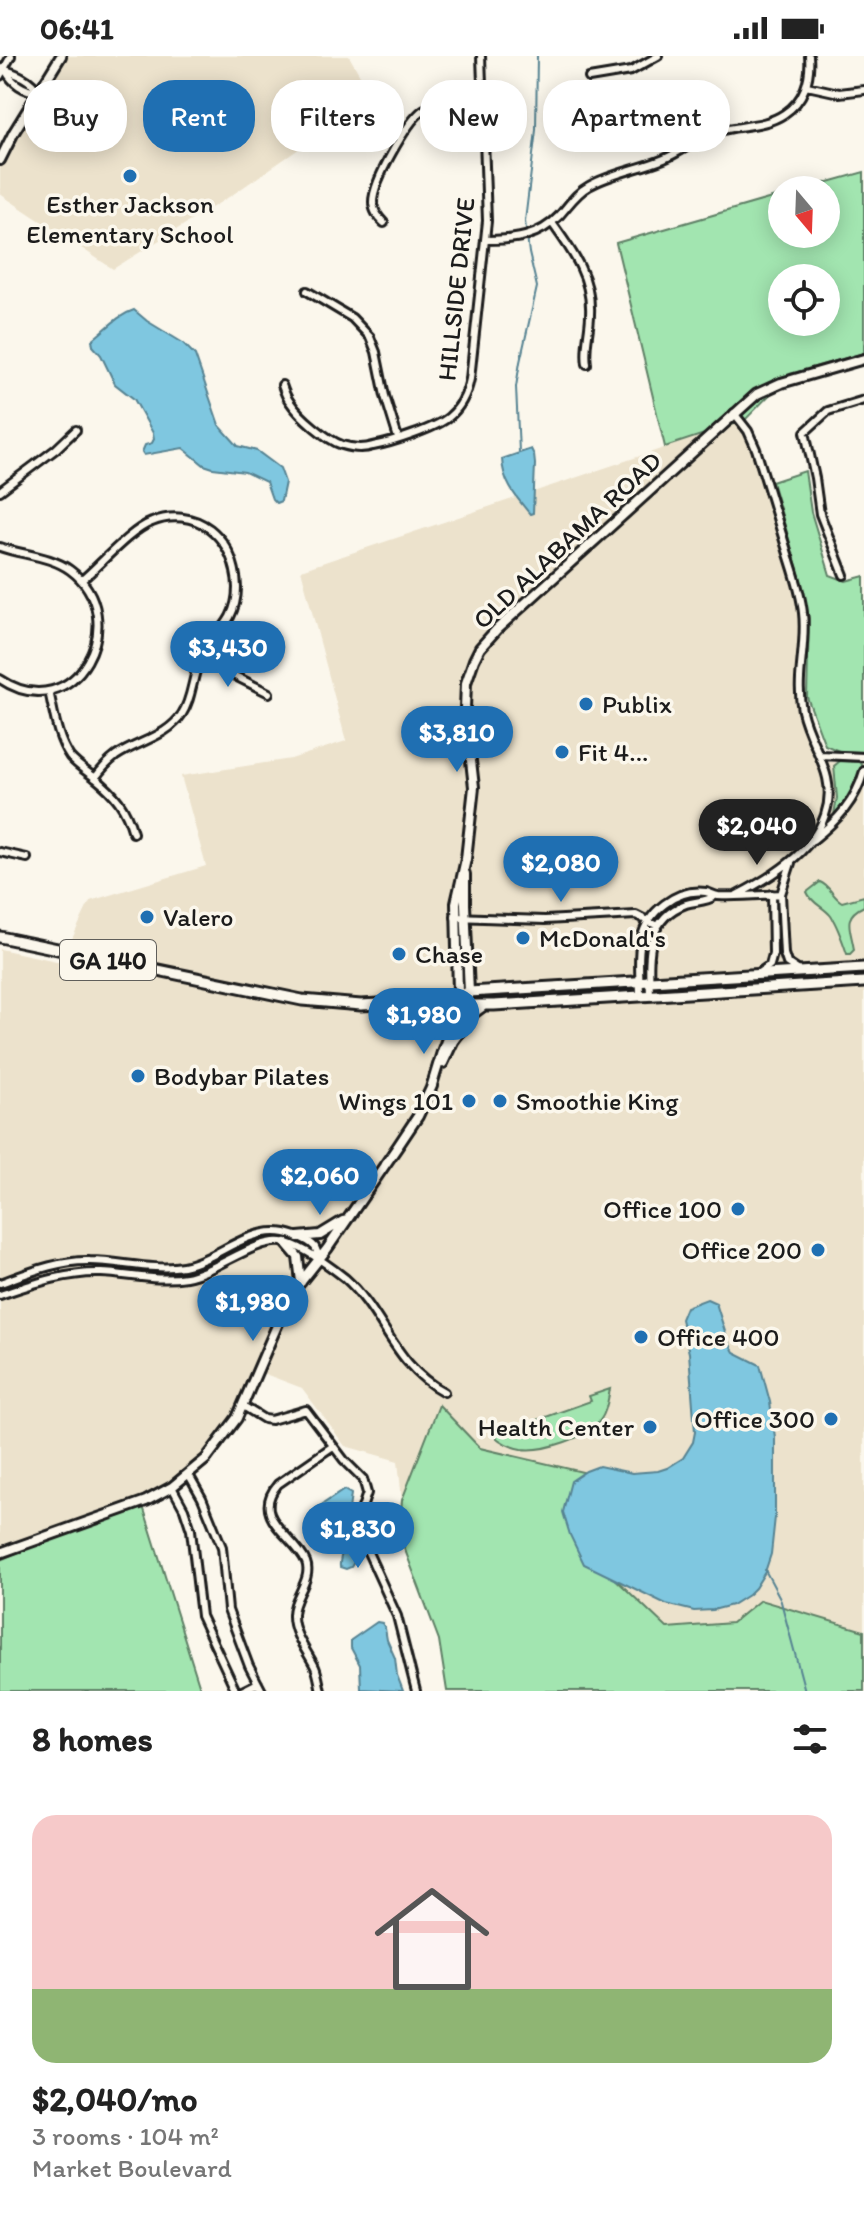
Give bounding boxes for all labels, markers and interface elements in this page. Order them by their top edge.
text: 06:41 [40,10,114,47]
chip: Buy [24,80,127,152]
chip: Rent [143,80,255,152]
chip: Filters [271,80,404,152]
chip: New [420,80,527,152]
chip: Apartment [543,80,730,152]
marker: Esther Jackson Elementary School [121,167,139,185]
north arrow [768,176,840,248]
map controls [768,176,840,336]
place label: Esther Jackson Elementary School [26,188,234,250]
street label: HILLSIDE DRIVE [430,196,482,382]
button: locate [768,264,840,336]
street label: OLD ALABAMA ROAD [466,444,668,636]
pin: $3,430 [163,621,293,689]
text: $3,430 [188,631,268,663]
place label: Publix [602,688,672,720]
marker: Publix [577,695,595,713]
pin: $3,810 [392,706,522,774]
text: $3,810 [419,716,495,748]
place label: Fit 4... [578,736,648,768]
marker: Fit 4... [553,743,571,761]
pin: $2,040 [692,799,822,867]
text: $2,040 [717,809,797,841]
pin: $2,080 [496,836,626,904]
text: $2,080 [521,846,601,878]
place label: Valero [163,901,234,933]
marker: Valero [138,908,156,926]
place label: McDonald's [539,922,666,954]
marker: McDonald's [514,929,532,947]
place label: Chase [415,938,483,970]
road number: GA 140 [60,940,156,980]
marker: Chase [390,945,408,963]
pin: $1,980 [359,988,489,1056]
text: $1,980 [386,998,462,1030]
place label: Bodybar Pilates [154,1060,329,1092]
marker: Bodybar Pilates [129,1067,147,1085]
place label: Wings 101 [339,1085,453,1117]
place label: Smoothie King [516,1085,679,1117]
marker: Wings 101 [460,1092,478,1110]
marker: Smoothie King [491,1092,509,1110]
pin: $2,060 [255,1149,385,1217]
text: $2,060 [281,1159,359,1191]
place label: Office 100 [603,1193,722,1225]
marker: Office 100 [729,1200,747,1218]
place label: Office 200 [681,1234,802,1266]
marker: Office 200 [809,1241,827,1259]
pin: $1,980 [188,1275,318,1343]
text: $1,980 [215,1285,291,1317]
place label: Office 400 [657,1321,780,1353]
marker: Office 400 [632,1328,650,1346]
place label: Office 300 [694,1403,815,1435]
marker: Office 300 [822,1410,840,1428]
place label: Health Center [478,1411,635,1443]
marker: Health Center [641,1418,659,1436]
pin: $1,830 [293,1502,423,1570]
text: $1,830 [320,1512,396,1544]
icon: filters [788,1717,832,1761]
text: 8 homes [32,1719,153,1760]
icon: home [360,1867,504,2011]
text: $2,040/mo [32,2079,198,2120]
text: 3 rooms · 104 m² [32,2120,219,2152]
text: Market Boulevard [32,2152,232,2184]

